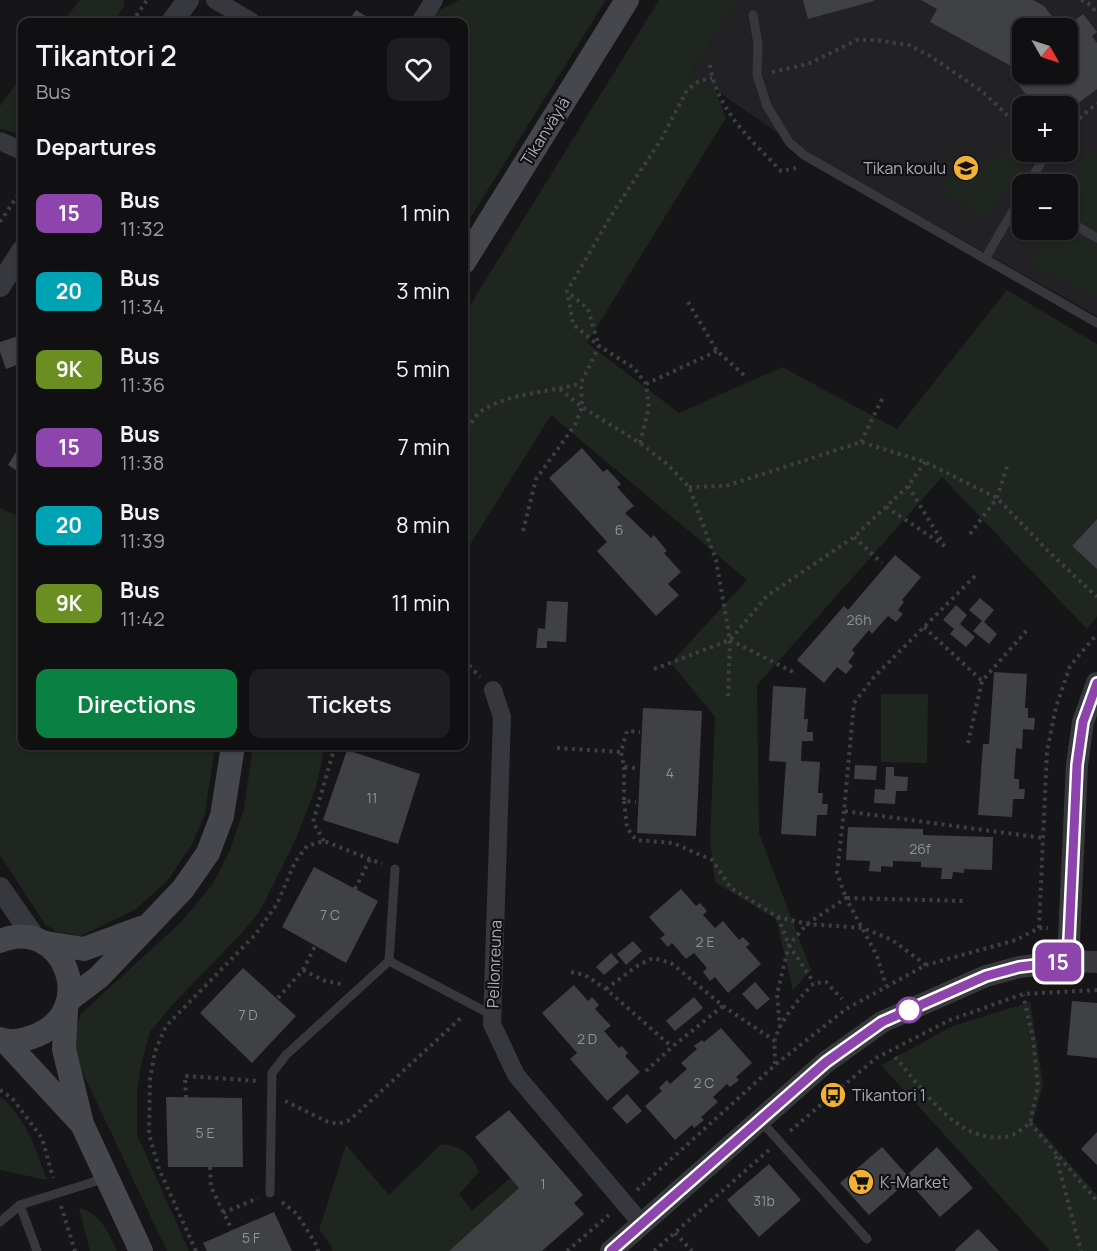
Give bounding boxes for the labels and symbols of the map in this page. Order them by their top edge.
north arrow [1012,18,1078,84]
street label: Tikanväylä [515,93,575,169]
school or university icon: Tikan koulu [951,153,981,183]
place label: Tikan koulu [863,157,946,179]
house number: 6 [615,520,623,539]
house number: 26h [847,610,871,629]
house number: 4 [666,763,674,782]
house number: 11 [367,788,377,807]
house number: 26f [909,839,931,858]
house number: 7 C [320,905,340,924]
street label: Pellonreuna [481,920,507,1008]
house number: 2 E [696,932,714,951]
line badge: 15 [1031,942,1085,982]
unlabelled marker [896,997,922,1023]
house number: 7 D [238,1005,258,1024]
house number: 2 D [577,1029,597,1048]
house number: 2 C [694,1073,714,1092]
bus stop icon: Tikantori 1 [818,1080,848,1110]
place label: Tikantori 1 [852,1084,926,1106]
house number: 5 E [196,1123,214,1142]
supermarket icon: K-Market [846,1167,876,1197]
place label: K-Market [880,1171,948,1193]
house number: 1 [540,1174,546,1193]
house number: 31b [753,1191,775,1210]
house number: 5 F [242,1228,260,1247]

